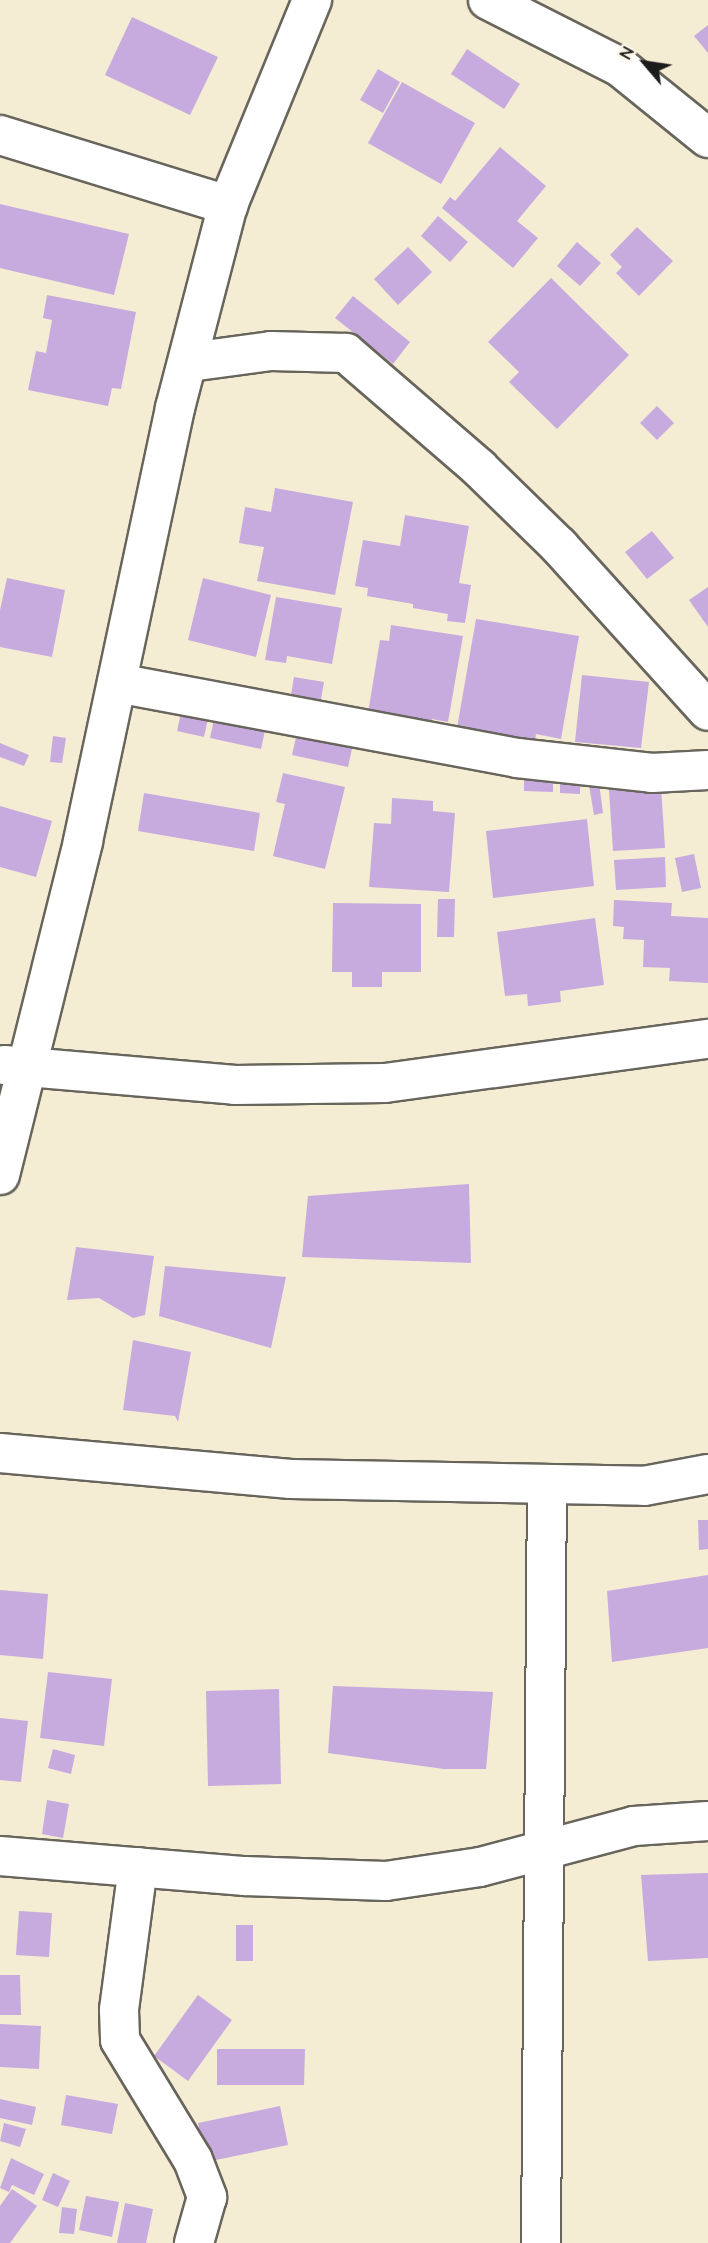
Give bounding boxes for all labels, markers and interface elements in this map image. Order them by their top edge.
north arrow [610,28,680,98]
text: N [614,42,639,64]

